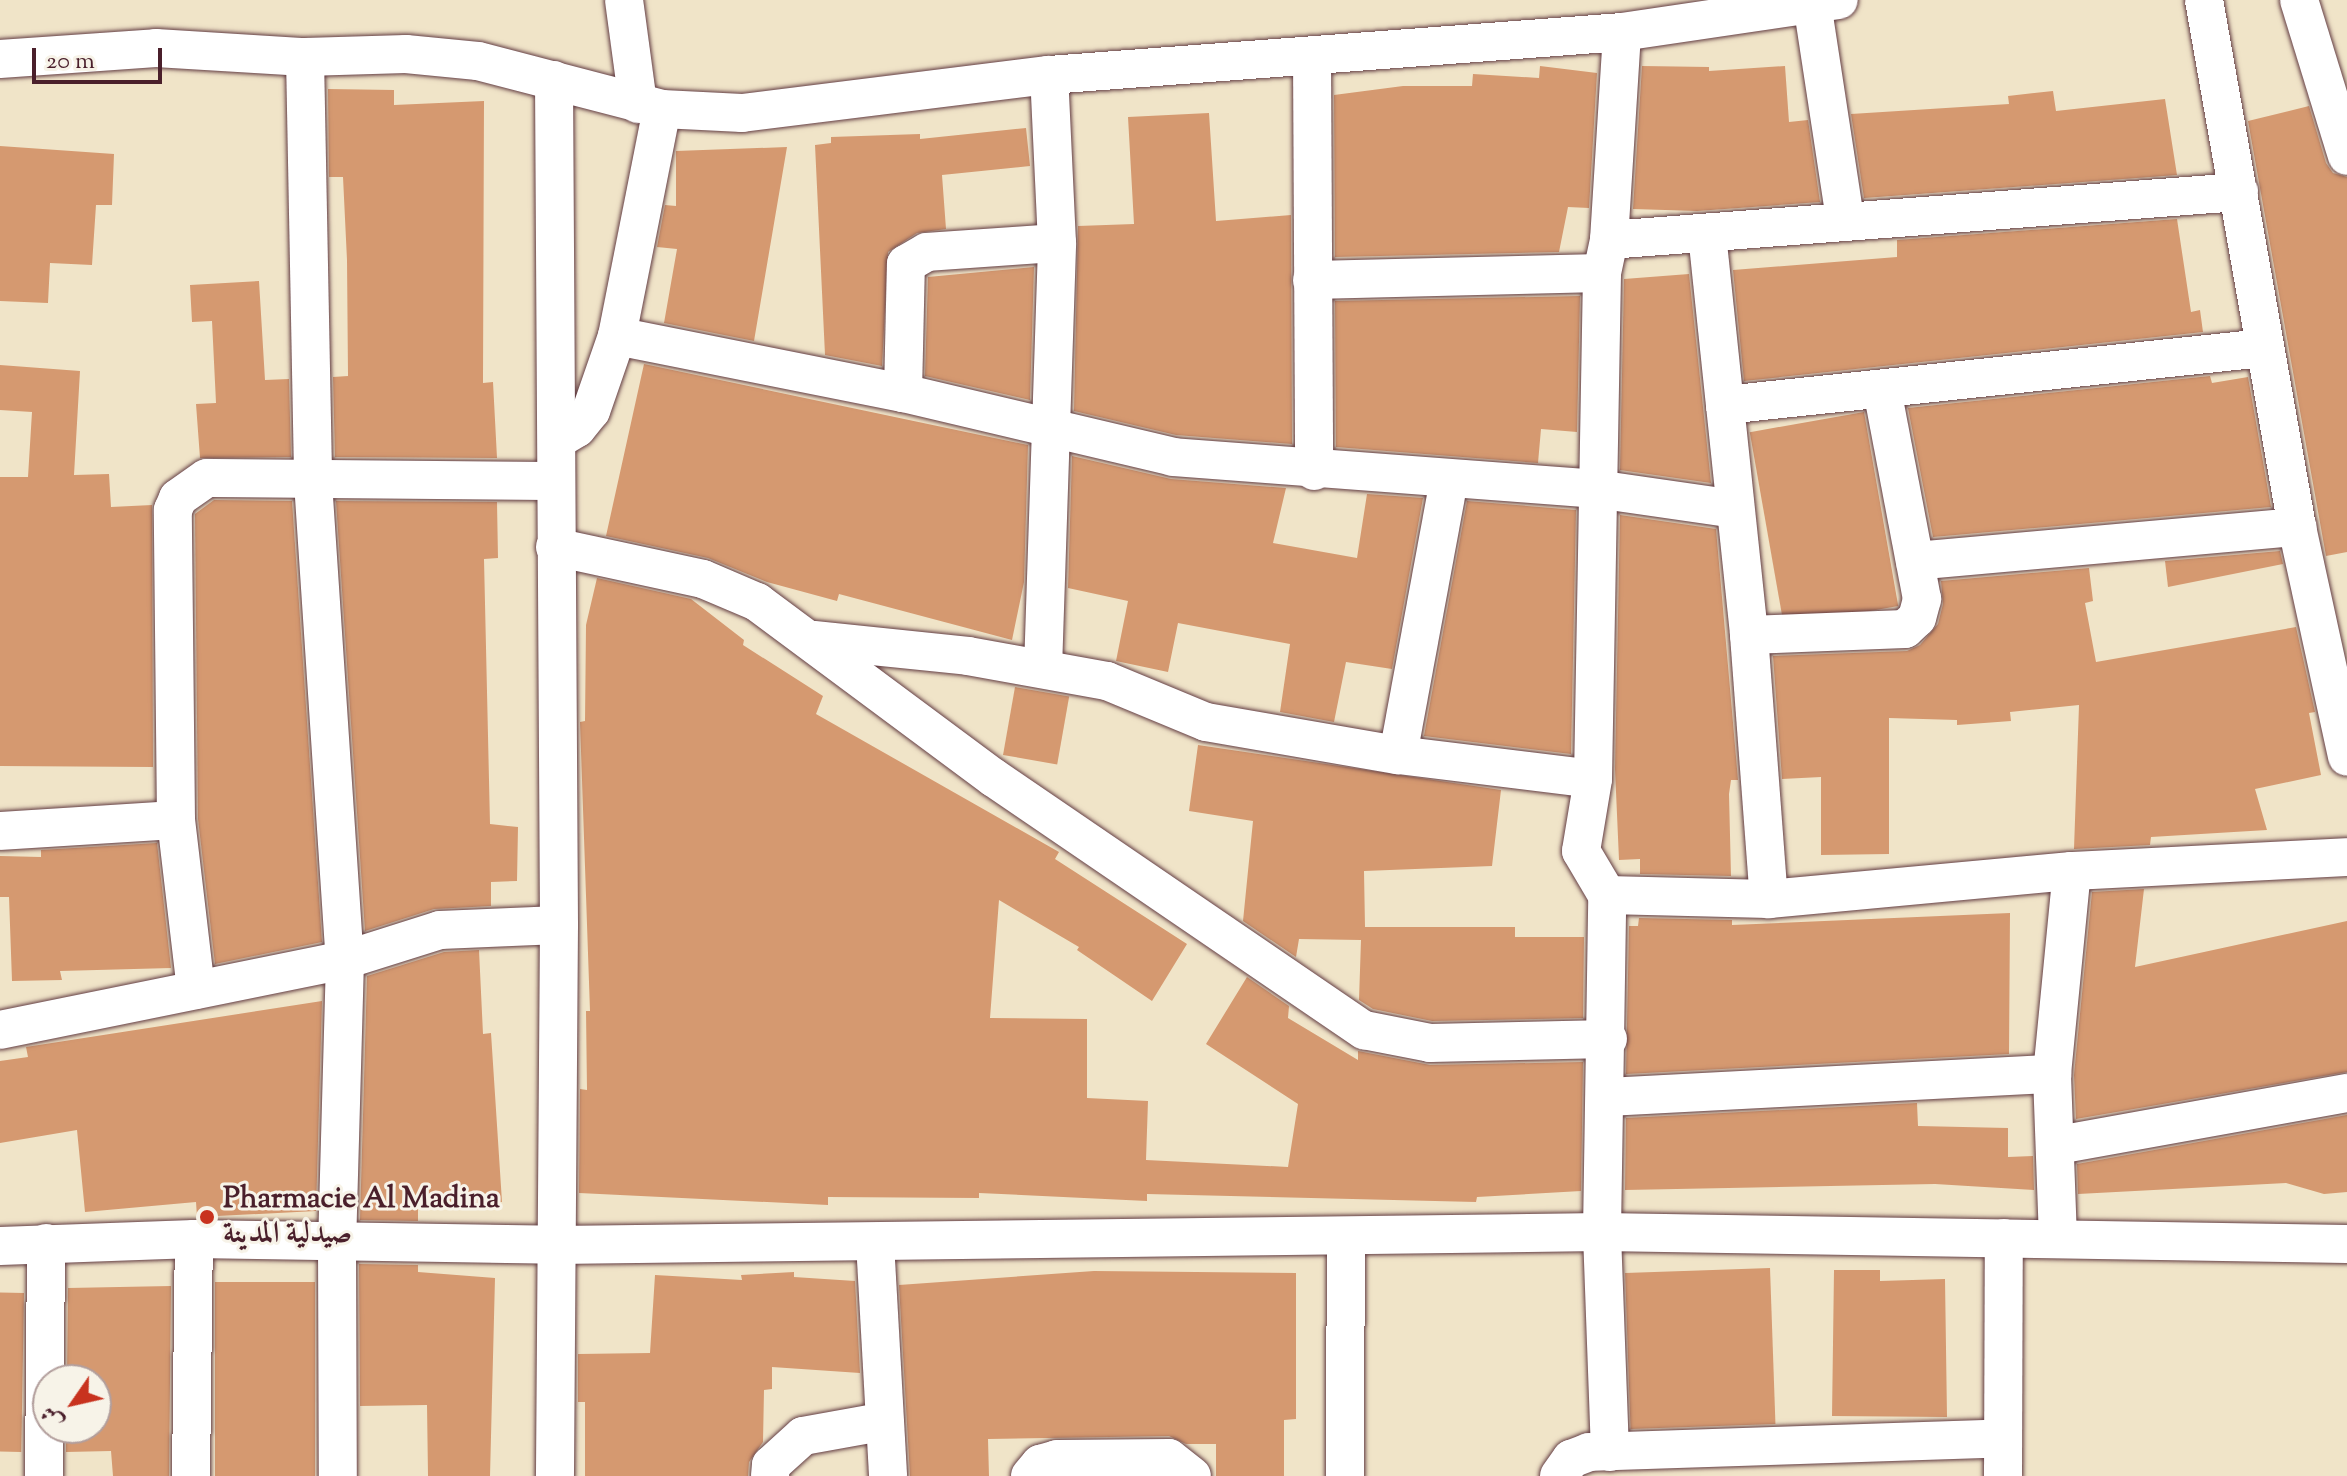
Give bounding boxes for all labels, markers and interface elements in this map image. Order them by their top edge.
scale bar [36,32,166,82]
text: 20 m [46,45,95,79]
place label: Pharmacie Al Madina صيدلية المدينة [223,1182,500,1252]
marker: Pharmacie Al Madina صيدلية المدينة [198,1208,216,1226]
north arrow [32,1364,112,1444]
text: ش [34,1398,73,1434]

